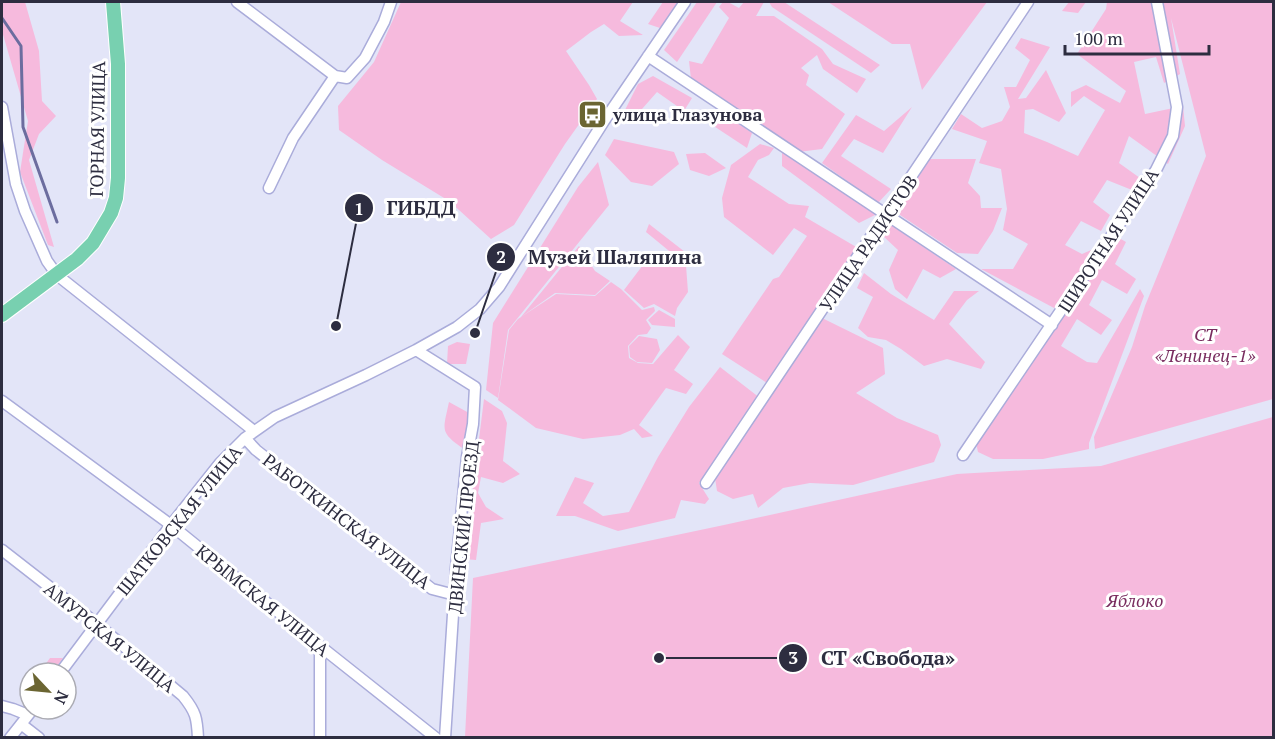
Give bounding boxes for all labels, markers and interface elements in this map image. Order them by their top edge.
scale bar [1065,18,1209,56]
text: 100 m [1074,26,1123,50]
street label: ГОРНАЯ УЛИЦА [84,60,110,197]
bus stop icon: улица Глазунова [576,98,608,130]
place label: улица Глазунова [612,102,762,126]
street label: ШИРОТНАЯ УЛИЦА [1052,163,1164,317]
street label: УЛИЦА РАДИСТОВ [813,170,923,316]
callout: ГИБДД [344,189,467,227]
text: ГИБДД [387,194,456,221]
text: 1 [354,196,364,220]
callout: Музей Шаляпина [486,238,715,276]
text: Музей Шаляпина [528,243,702,270]
text: 2 [496,244,506,268]
park label: СТ «Ленинец-1» [1154,322,1256,367]
street label: ШАТКОВСКАЯ УЛИЦА [111,439,247,600]
street label: ДВИНСКИЙ ПРОЕЗД [442,439,484,615]
street label: РАБОТКИНСКАЯ УЛИЦА [258,448,436,595]
street label: КРЫМСКАЯ УЛИЦА [191,539,335,662]
street label: АМУРСКАЯ УЛИЦА [39,577,181,698]
park label: Яблоко [1106,588,1163,612]
callout: СТ «Свобода» [778,639,967,677]
text: СТ «Свобода» [821,644,955,671]
text: 3 [788,645,798,669]
north arrow [18,661,78,721]
text: N [49,687,74,708]

